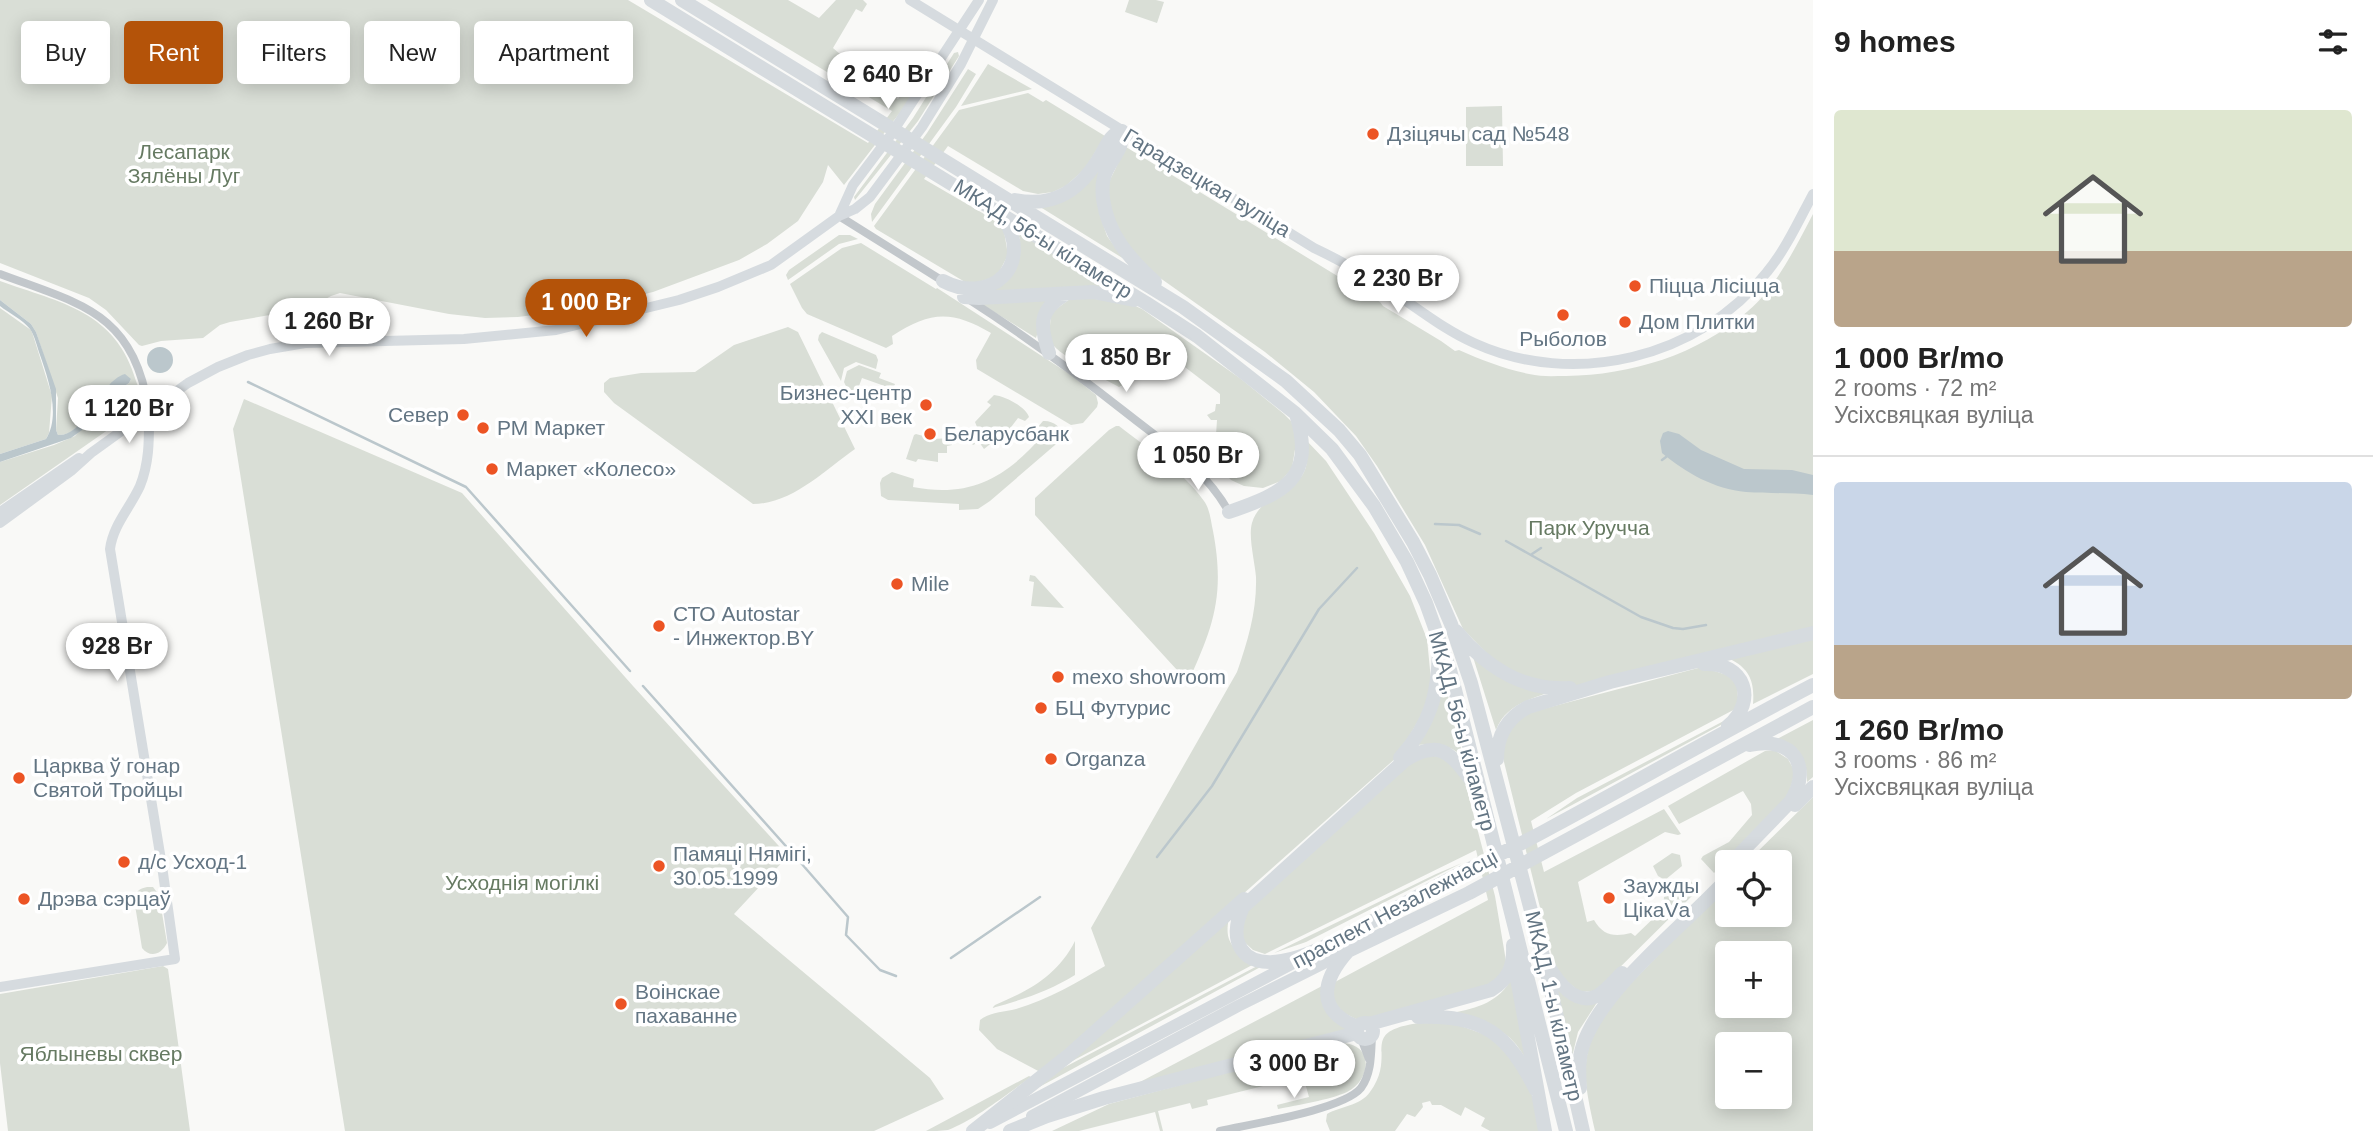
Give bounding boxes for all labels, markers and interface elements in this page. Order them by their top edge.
chip: Buy [21,21,110,84]
chip: Rent [124,21,223,84]
chip: Filters [237,21,350,84]
chip: New [364,21,460,84]
chip: Apartment [474,21,633,84]
icon: filters [2314,23,2352,61]
text: 9 homes [1834,25,1956,58]
pin: 2 640 Br [816,52,960,111]
text: 2 640 Br [843,61,933,87]
place label: Дзіцячы сад №548 [1387,122,1569,145]
street label: Гарадзецкая вуліца [1120,124,1295,242]
marker: Дзіцячы сад №548 [1365,126,1381,142]
park label: Лесапарк Зялёны Луг [128,140,241,187]
icon: home [2030,156,2156,282]
street label: МКАД, 56-ы кіламетр [950,174,1137,303]
pin: 2 230 Br [1326,256,1470,315]
text: 2 230 Br [1353,265,1443,291]
place label: Піцца Лісіцца [1649,274,1780,297]
marker: Піцца Лісіцца [1627,278,1643,294]
pin: 1 000 Br [514,280,658,339]
text: 1 000 Br [541,289,631,315]
pin: 1 260 Br [257,298,401,358]
marker: Рыболов [1555,307,1571,323]
text: 1 260 Br [284,308,374,334]
place label: Дом Плитки [1639,310,1755,333]
marker: Дом Плитки [1617,314,1633,330]
place label: Рыболов [1519,327,1607,350]
pin: 1 850 Br [1054,334,1198,394]
text: 1 000 Br/mo [1834,341,2004,374]
text: 1 850 Br [1081,344,1171,370]
text: 2 rooms · 72 m² [1834,375,1996,401]
place label: Бизнес-центр XXI век [780,381,913,428]
pin: 1 120 Br [57,386,201,445]
text: 1 120 Br [84,395,174,421]
marker: Бизнес-центр XXI век [918,397,934,413]
text: Усіхсвяцкая вуліца [1834,402,2033,428]
place label: Север [388,403,449,426]
marker: Север [455,407,471,423]
place label: РМ Маркет [497,416,606,439]
marker: РМ Маркет [475,420,491,436]
place label: Беларусбанк [944,422,1070,445]
marker: Беларусбанк [922,426,938,442]
pin: 1 050 Br [1126,433,1270,492]
text: 1 050 Br [1153,442,1243,468]
place label: Маркет «Колесо» [506,457,676,480]
marker: Маркет «Колесо» [484,461,500,477]
park label: Парк Уручча [1528,516,1650,539]
icon: home [2030,528,2156,654]
place label: Mile [911,572,950,595]
marker: Mile [889,576,905,592]
place label: СТО Autostar - Инжектор.BY [673,602,814,649]
marker: СТО Autostar - Инжектор.BY [651,618,667,634]
pin: 928 Br [60,624,174,683]
street label: МКАД, 56-ы кіламетр [1425,628,1500,833]
text: 928 Br [82,633,152,659]
place label: mexo showroom [1072,665,1226,688]
marker: mexo showroom [1050,669,1066,685]
place label: БЦ Футурис [1055,696,1171,719]
marker: БЦ Футурис [1033,700,1049,716]
text: 1 260 Br/mo [1834,713,2004,746]
place label: Organza [1065,747,1146,770]
text: 3 rooms · 86 m² [1834,747,1996,773]
marker: Organza [1043,751,1059,767]
place label: Царква ў гонар Святой Тройцы [33,754,183,801]
marker: Царква ў гонар Святой Тройцы [11,770,27,786]
text: Усіхсвяцкая вуліца [1834,774,2033,800]
place label: Памяці Нямігі, 30.05.1999 [673,842,812,889]
street label: праспект Незалежнасці [1288,845,1501,972]
place label: д/с Усход-1 [138,850,247,873]
map controls [1715,850,1792,1109]
button: locate [1715,850,1792,927]
marker: д/с Усход-1 [116,854,132,870]
marker: Памяці Нямігі, 30.05.1999 [651,858,667,874]
park label: Усходнія могілкі [445,871,599,894]
place label: Заужды ЦікаVа [1623,874,1699,921]
place label: Дрэва сэрцаў [38,887,171,910]
marker: Заужды ЦікаVа [1601,890,1617,906]
marker: Дрэва сэрцаў [16,891,32,907]
street label: МКАД, 1-ы кіламетр [1521,909,1588,1103]
button: + [1715,941,1792,1018]
place label: Воінскае пахаванне [635,980,737,1027]
marker: Воінскае пахаванне [613,996,629,1012]
button: − [1715,1032,1792,1109]
pin: 3 000 Br [1222,1040,1366,1100]
park label: Яблыневы сквер [20,1042,182,1065]
text: 3 000 Br [1249,1050,1339,1076]

